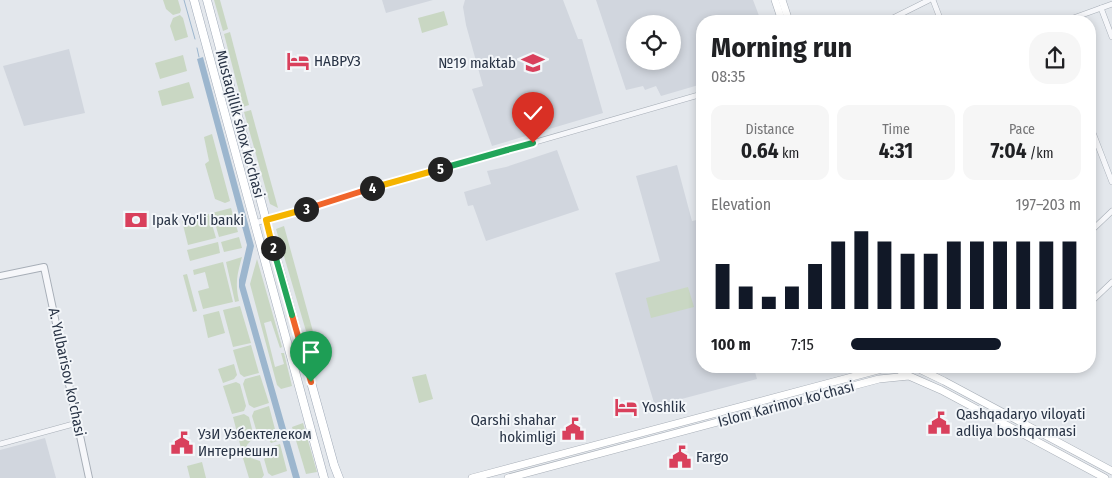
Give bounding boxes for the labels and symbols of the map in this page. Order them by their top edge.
street label: Mustaqillik shox ko'chasi [212,48,268,200]
hotel icon: НАВРУЗ [285,48,311,74]
school or university icon: №19 maktab [520,50,546,76]
place label: НАВРУЗ [314,52,361,70]
place label: №19 maktab [438,54,516,72]
pin [512,92,554,143]
pin: 5 [428,156,452,182]
pin: 4 [360,176,384,200]
pin: 3 [294,196,318,222]
bank icon: Ipak Yo'li banki [123,207,149,233]
place label: Ipak Yo'li banki [152,211,244,229]
pin: 2 [260,236,286,260]
street label: A. Yulbarisov ko'chasi [45,306,89,438]
pin [290,331,332,382]
street label: Islom Karimov ko‘chasi [716,377,856,431]
hotel icon: Yoshlik [613,394,639,420]
place label: Yoshlik [642,398,686,416]
place label: Qashqadaryo viloyati adliya boshqarmasi [956,405,1086,440]
public building icon: Qashqadaryo viloyati adliya boshqarmasi [926,410,952,436]
place label: Qarshi shahar hokimligi [471,411,557,446]
public building icon: Qarshi shahar hokimligi [560,416,586,442]
place label: УзИ Узбектелеком Интернешнл [197,425,312,460]
public building icon: УзИ Узбектелеком Интернешнл [169,430,195,456]
public building icon: Fargo [667,444,693,470]
place label: Fargo [696,448,729,466]

